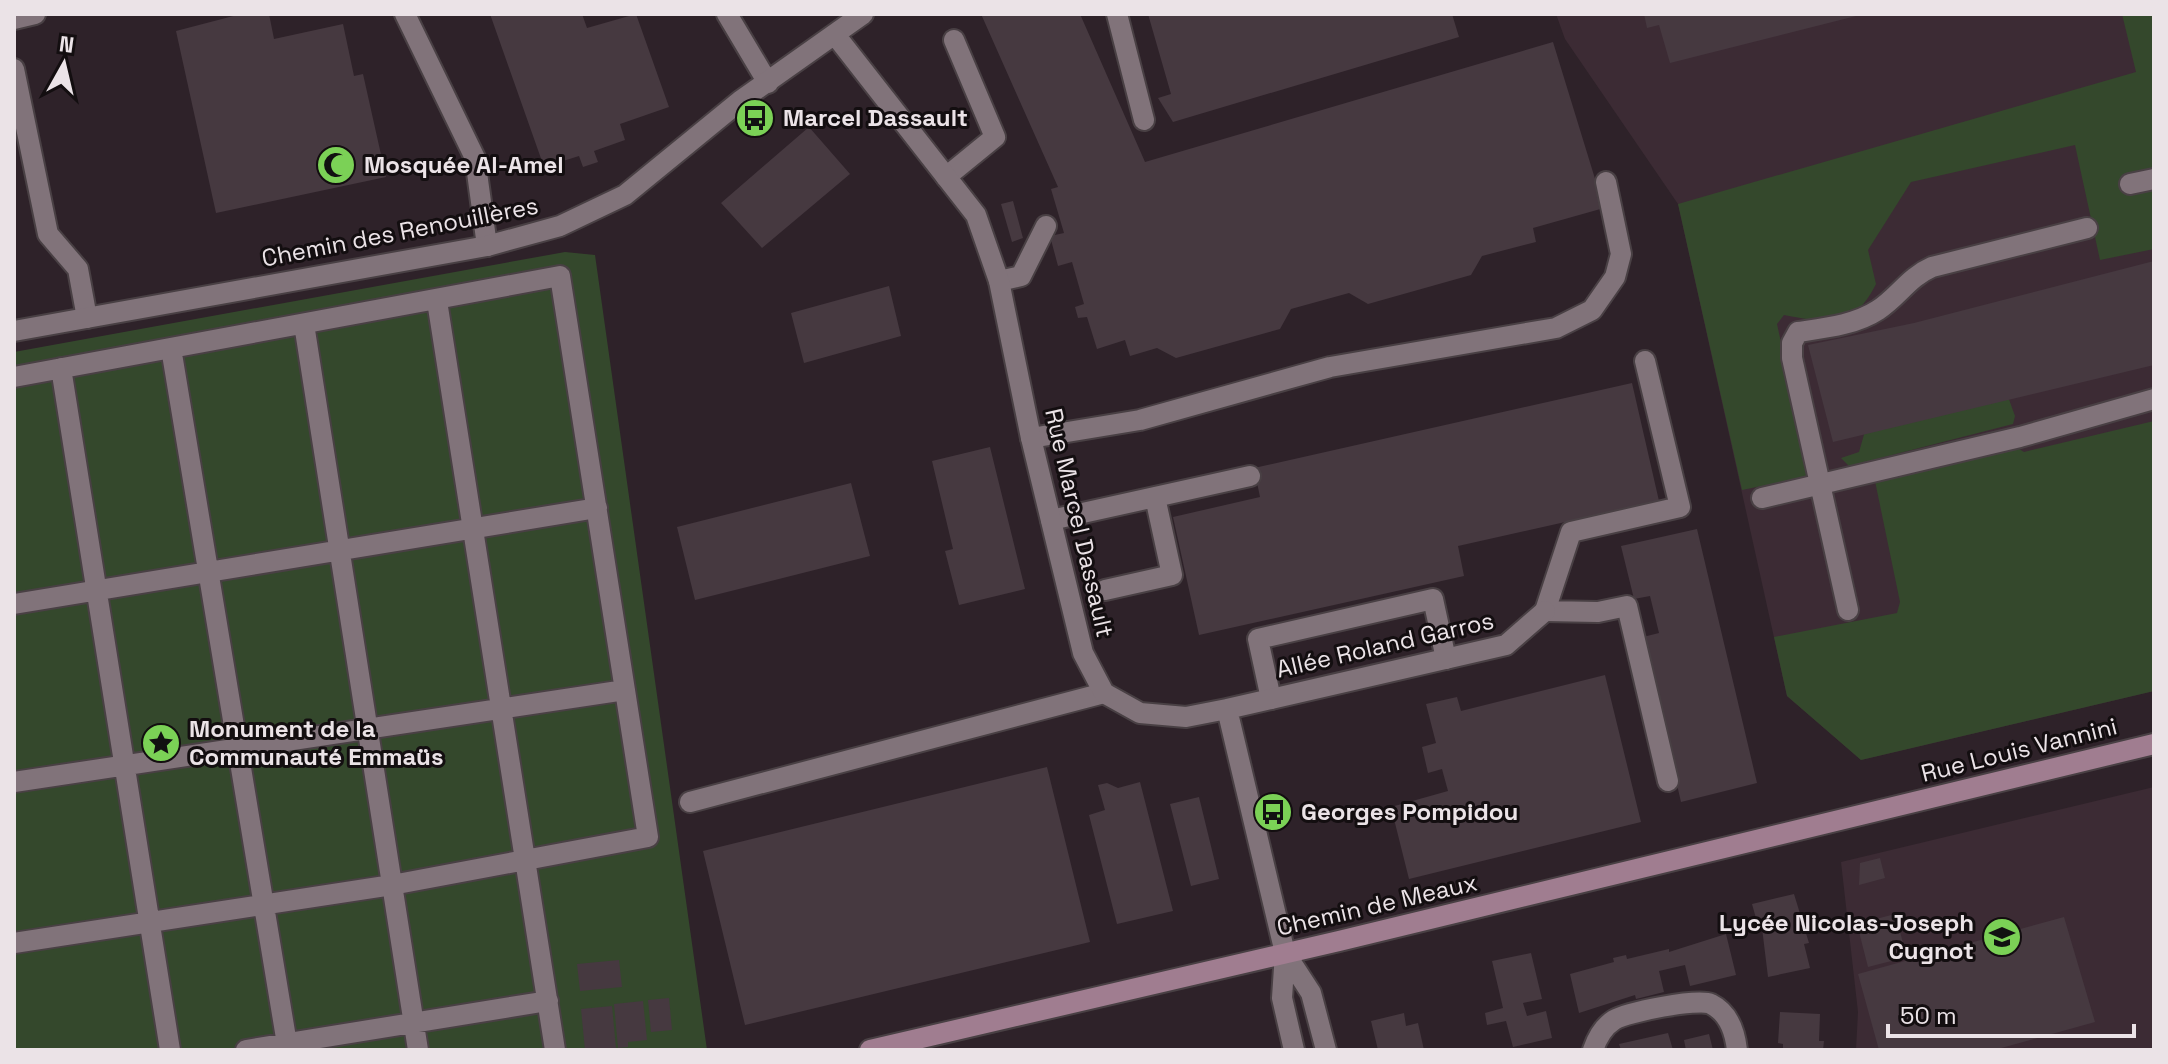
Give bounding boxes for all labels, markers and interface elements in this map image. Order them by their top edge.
north arrow [24,24,104,104]
text: N [58,29,76,59]
bus stop icon: Marcel Dassault [734,97,776,139]
place label: Marcel Dassault [783,102,968,133]
mosque icon: Mosquée Al-Amel [315,144,357,186]
place label: Mosquée Al-Amel [364,149,564,180]
street label: Chemin des Renouillères [259,189,541,274]
street label: Rue Marcel Dassault [1038,405,1121,640]
street label: Allée Roland Garros [1273,604,1497,685]
street label: Rue Louis Vannini [1918,710,2120,789]
place label: Monument de la Communauté Emmaüs [189,713,443,772]
place icon: Monument de la Communauté Emmaüs [140,722,182,764]
bus stop icon: Georges Pompidou [1252,791,1294,833]
place label: Georges Pompidou [1301,796,1518,827]
street label: Chemin de Meaux [1274,866,1480,943]
place label: Lycée Nicolas-Joseph Cugnot [1719,907,1974,966]
school or university icon: Lycée Nicolas-Joseph Cugnot [1981,916,2023,958]
scale bar [1888,988,2134,1038]
text: 50 m [1900,1000,1957,1031]

